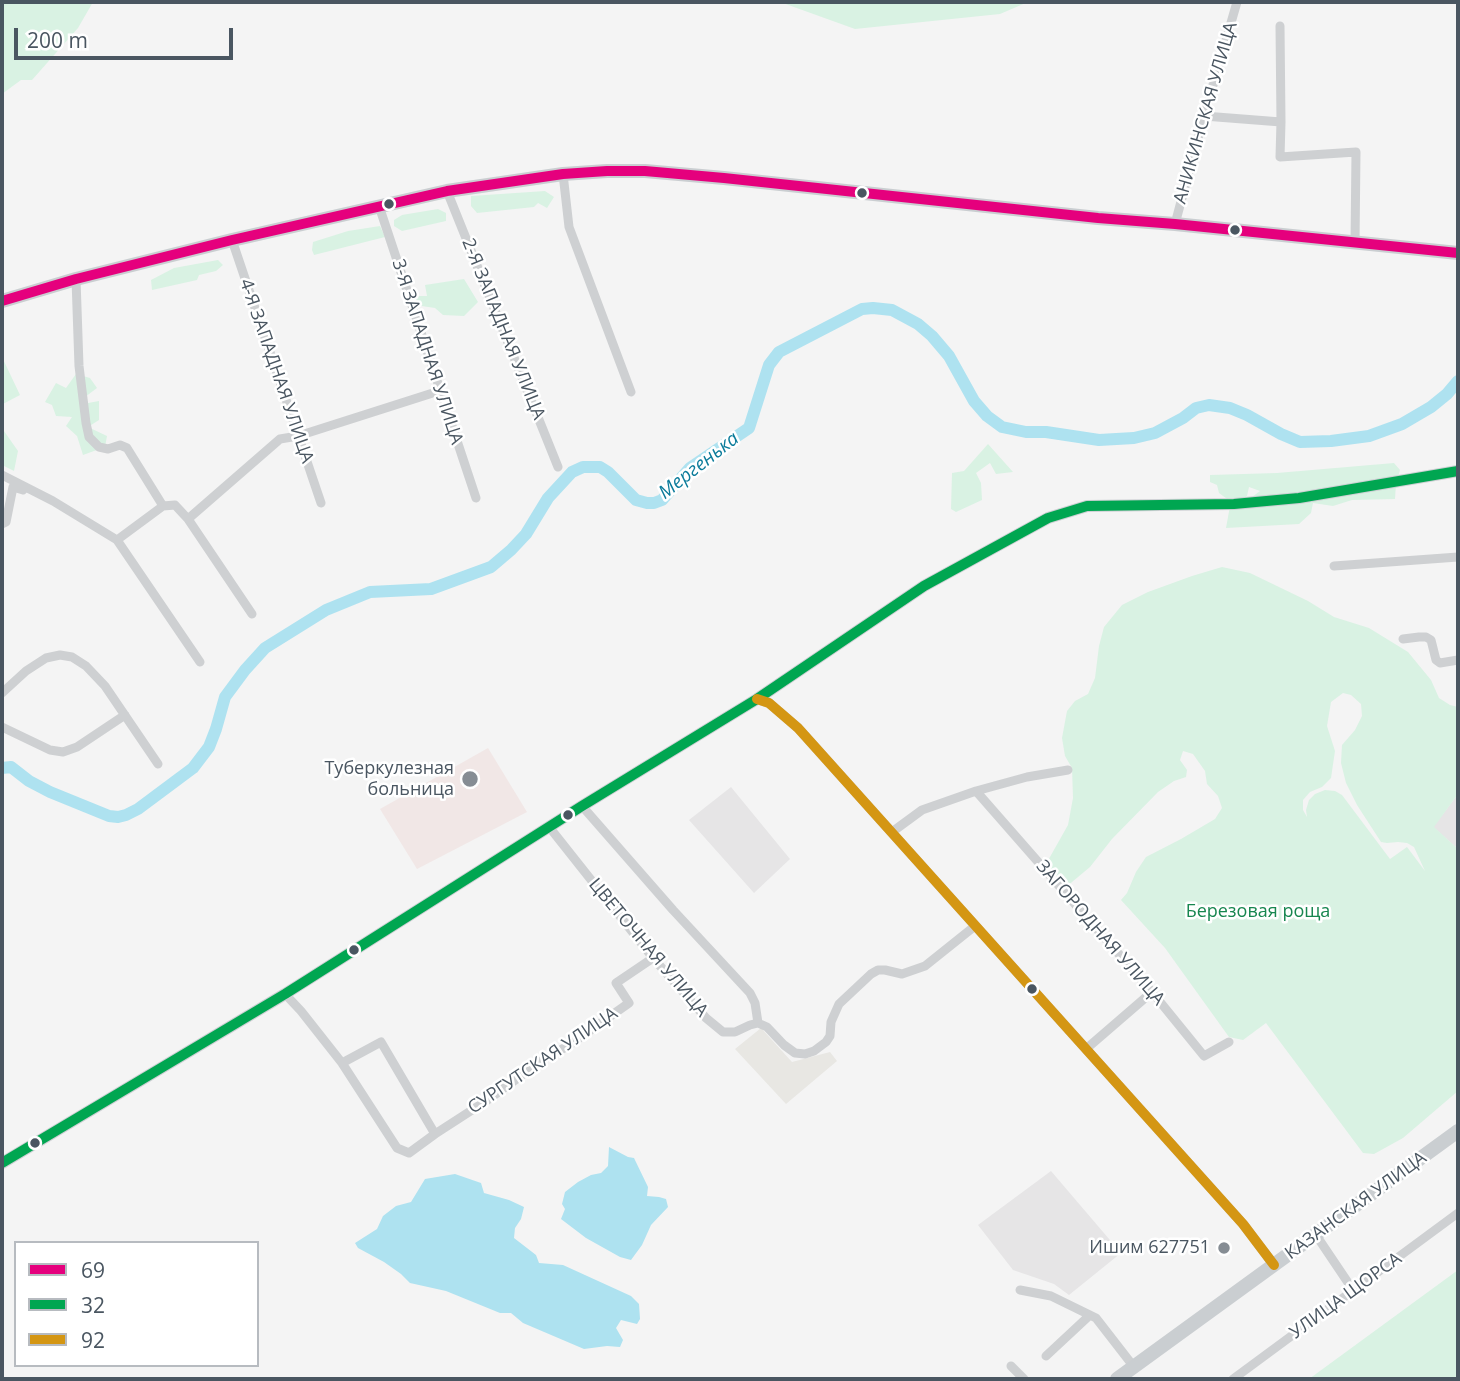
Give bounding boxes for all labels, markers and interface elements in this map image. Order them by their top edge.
scale bar [18,14,236,58]
street label: АНИКИНСКАЯ УЛИЦА [1170,20,1242,206]
text: 200 m [27,26,88,54]
unlabelled marker [855,186,869,200]
unlabelled marker [382,197,396,211]
unlabelled marker [1228,223,1242,237]
street label: 2-Я ЗАПАДНАЯ УЛИЦА [457,235,549,423]
street label: 3-Я ЗАПАДНАЯ УЛИЦА [387,257,467,447]
street label: 4-Я ЗАПАДНАЯ УЛИЦА [234,276,318,466]
water label: Мергенька [654,428,744,504]
place label: Туберкулезная больница [324,758,454,800]
marker: Туберкулезная больница [460,769,480,789]
unlabelled marker [561,808,575,822]
street label: ЗАГОРОДНАЯ УЛИЦА [1031,856,1169,1010]
street label: ЦВЕТОЧНАЯ УЛИЦА [584,874,712,1022]
park label: Березовая роща [1186,901,1330,923]
unlabelled marker [347,943,361,957]
unlabelled marker [1025,982,1039,996]
street label: СУРГУТСКАЯ УЛИЦА [464,1003,622,1119]
unlabelled marker [28,1136,42,1150]
street label: КАЗАНСКАЯ УЛИЦА [1281,1147,1431,1265]
place label: Ишим 627751 [1089,1237,1210,1259]
marker: Ишим 627751 [1216,1240,1232,1256]
legend [14,1241,259,1367]
street label: УЛИЦА ЩОРСА [1286,1248,1406,1344]
text: 69 [81,1256,105,1284]
text: 32 [81,1291,105,1319]
text: 92 [81,1326,105,1354]

